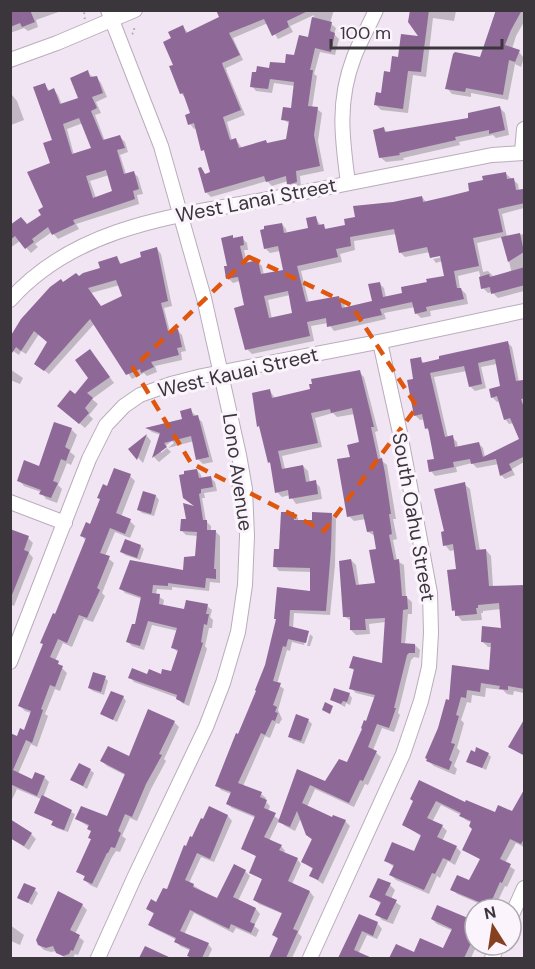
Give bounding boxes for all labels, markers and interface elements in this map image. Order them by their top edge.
scale bar [331,12,502,50]
text: 100 m [340,21,391,45]
street label: West Lanai Street [173,172,339,228]
street label: West Kauai Street [155,341,321,403]
street label: Lono Avenue [217,411,259,533]
street label: South Oahu Street [386,431,442,604]
north arrow [463,897,523,957]
text: N [482,901,498,924]

